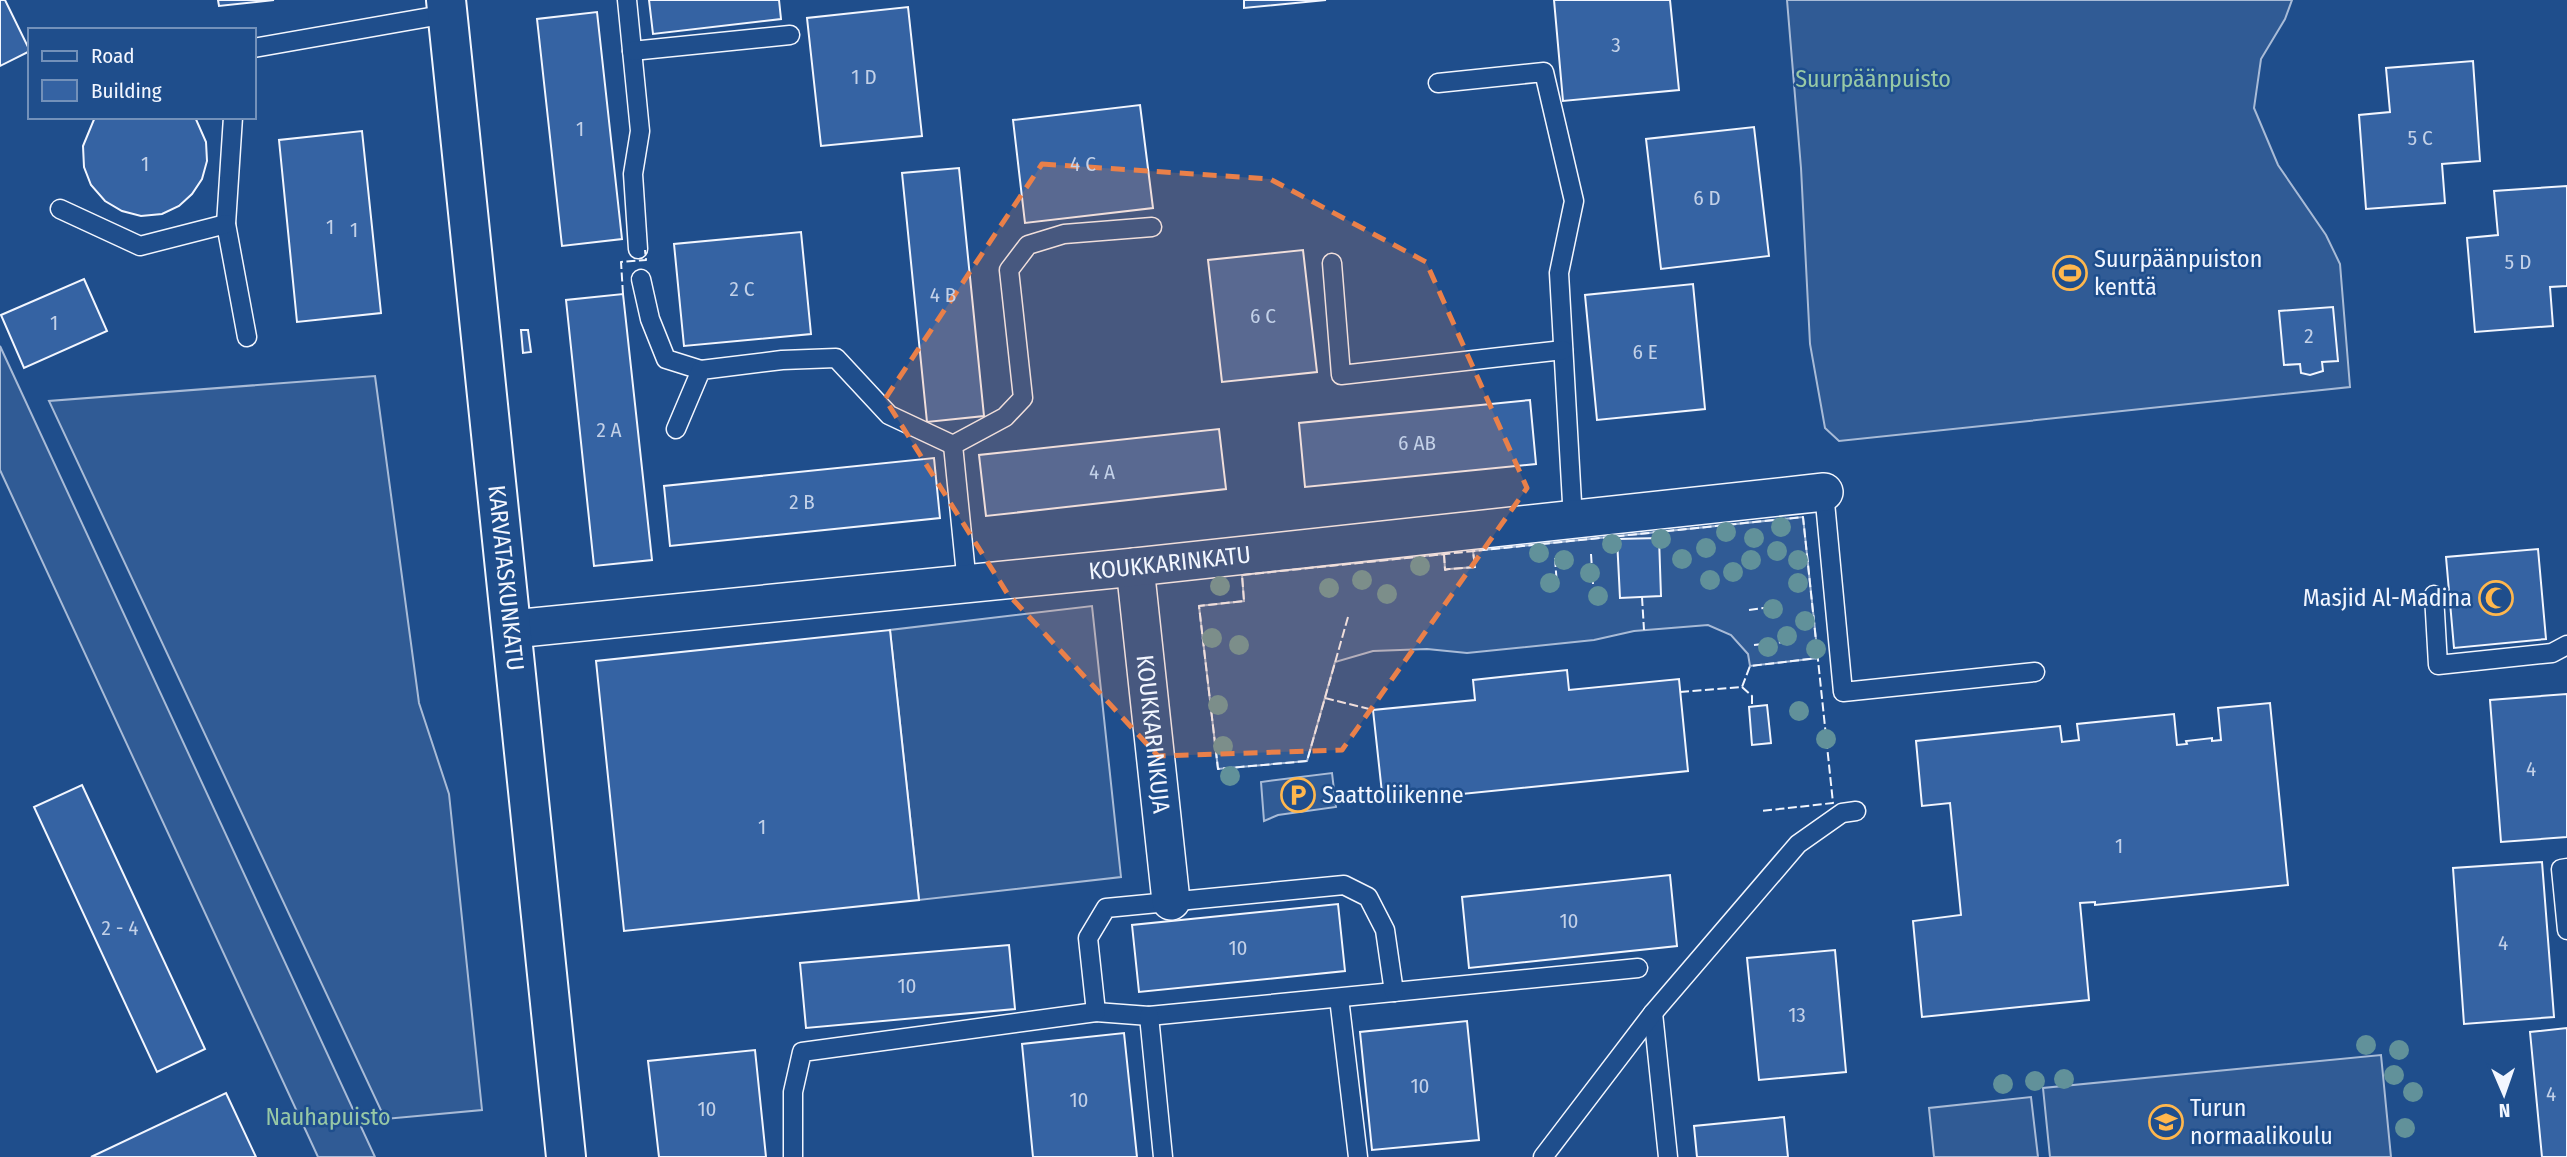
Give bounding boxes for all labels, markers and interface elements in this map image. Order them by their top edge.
legend [28,28,256,119]
house number: 3 [1611,32,1621,58]
text: Road [91,43,135,69]
house number: 1 D [851,64,877,90]
park label: Suurpäänpuisto [1795,65,1951,93]
text: Building [91,78,162,104]
house number: 1 [576,116,584,142]
house number: 5 C [2407,125,2433,151]
house number: 1 [141,151,149,177]
house number: 4 C [1070,151,1096,177]
house number: 6 D [1693,185,1721,211]
house number: 1 [326,214,334,240]
house number: 1 [350,217,358,243]
place label: Suurpäänpuiston kenttä [2094,245,2262,301]
house number: 5 D [2505,249,2531,275]
sports icon: Suurpäänpuiston kenttä [2051,254,2089,292]
house number: 2 C [730,276,755,302]
house number: 4 B [930,282,956,308]
house number: 6 C [1250,303,1276,329]
house number: 1 [50,310,58,336]
house number: 2 [2304,323,2314,349]
house number: 6 E [1632,339,1658,365]
house number: 2 A [596,417,622,443]
house number: 6 AB [1398,430,1436,456]
house number: 4 A [1089,459,1115,485]
street label: KARVATASKUNKATU [482,484,529,672]
house number: 2 B [789,489,815,515]
street label: KOUKKARINKATU [1087,540,1252,586]
mosque icon: Masjid Al-Madina [2477,579,2515,617]
place label: Masjid Al-Madina [2303,584,2472,612]
street label: KOUKKARINKUJA [1131,653,1176,815]
house number: 4 [2526,756,2536,782]
parking icon: Saattoliikenne [1279,776,1317,814]
place label: Saattoliikenne [1322,781,1464,809]
house number: 1 [758,814,766,840]
house number: 1 [2115,833,2123,859]
house number: 10 [1559,908,1579,934]
house number: 2 - 4 [101,915,139,941]
house number: 4 [2498,930,2508,956]
house number: 10 [1228,935,1248,961]
house number: 10 [897,973,917,999]
house number: 13 [1788,1002,1806,1028]
north arrow [2469,1059,2539,1129]
house number: 10 [1410,1073,1430,1099]
house number: 4 [2546,1081,2556,1107]
house number: 10 [1069,1087,1089,1113]
place label: Turun normaalikoulu [2190,1094,2333,1150]
house number: 10 [697,1096,717,1122]
text: N [2498,1099,2511,1122]
park label: Nauhapuisto [265,1103,391,1131]
school or university icon: Turun normaalikoulu [2147,1103,2185,1141]

